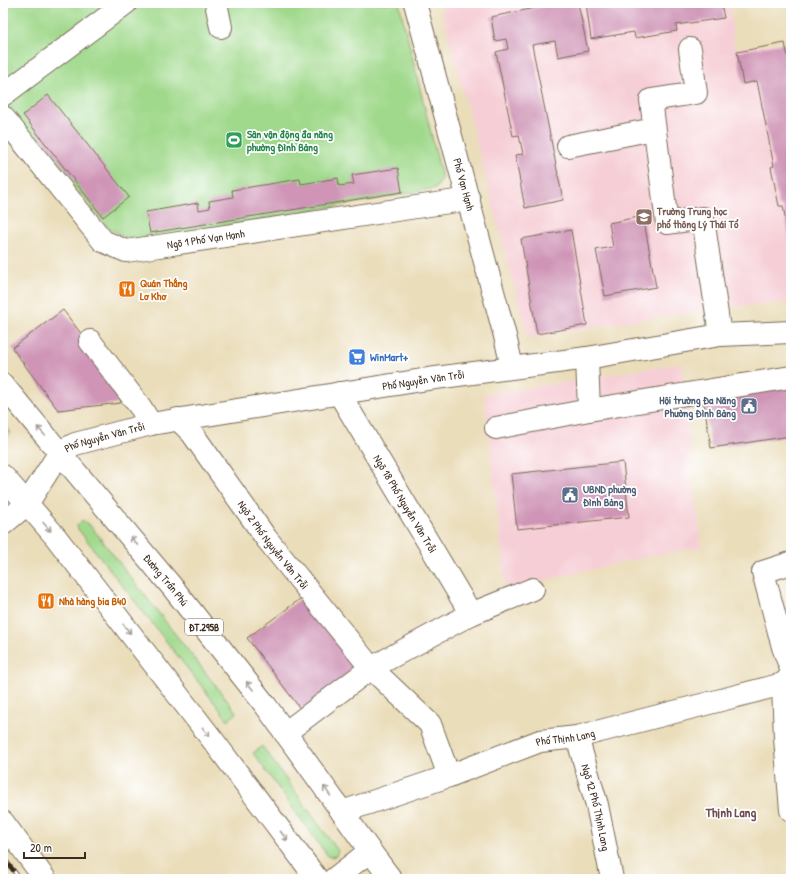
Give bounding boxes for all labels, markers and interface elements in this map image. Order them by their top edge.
place label: Sân vận động đa năng phường Đình Bảng [247,127,333,155]
sports icon: Sân vận động đa năng phường Đình Bảng [224,130,244,150]
street label: Phố Vạn Hạnh [450,157,478,213]
place label: Trường Trung học phổ thông Lý Thái Tổ [656,204,739,232]
school or university icon: Trường Trung học phổ thông Lý Thái Tổ [634,207,654,227]
street label: Ngõ 1 Phố Vạn Hạnh [166,226,246,252]
place label: Quán Thắng Lơ Khơ [140,276,187,303]
restaurant icon: Quán Thắng Lơ Khơ [117,279,137,299]
supermarket icon: WinMart+ [347,347,367,367]
place label: WinMart+ [370,350,409,364]
street label: Phố Nguyễn Văn Trỗi [381,367,465,393]
place label: Hội trường Đa Năng Phường Đình Bảng [659,393,736,421]
public building icon: Hội trường Đa Năng Phường Đình Bảng [739,396,759,416]
street label: Phố Nguyễn Văn Trỗi [62,419,146,455]
one-way arrow [36,426,46,436]
street label: Ngõ 18 Phố Nguyễn Văn Trỗi [370,452,440,555]
place label: UBND phường Đình Bảng [583,482,636,510]
public building icon: UBND phường Đình Bảng [560,485,580,505]
street label: Ngõ 2 Phố Nguyễn Văn Trỗi [235,498,312,592]
one-way arrow [42,521,51,532]
one-way arrow [130,535,139,546]
street label: Đường Trần Phú [141,551,192,609]
restaurant icon: Nhà hàng bia B40 [36,591,56,611]
place label: Nhà hàng bia B40 [59,594,126,609]
road number: ĐT.295B [185,619,223,635]
one-way arrow [123,623,131,634]
one-way arrow [246,680,255,691]
one-way arrow [202,726,211,737]
street label: Phố Thịnh Lang [534,726,596,749]
street label: Ngõ 12 Phố Thịnh Lang [578,762,613,852]
one-way arrow [323,786,331,797]
district label: Thịnh Lang [705,803,756,822]
one-way arrow [280,830,289,841]
scale bar [24,834,85,860]
text: 20 m [30,839,52,856]

